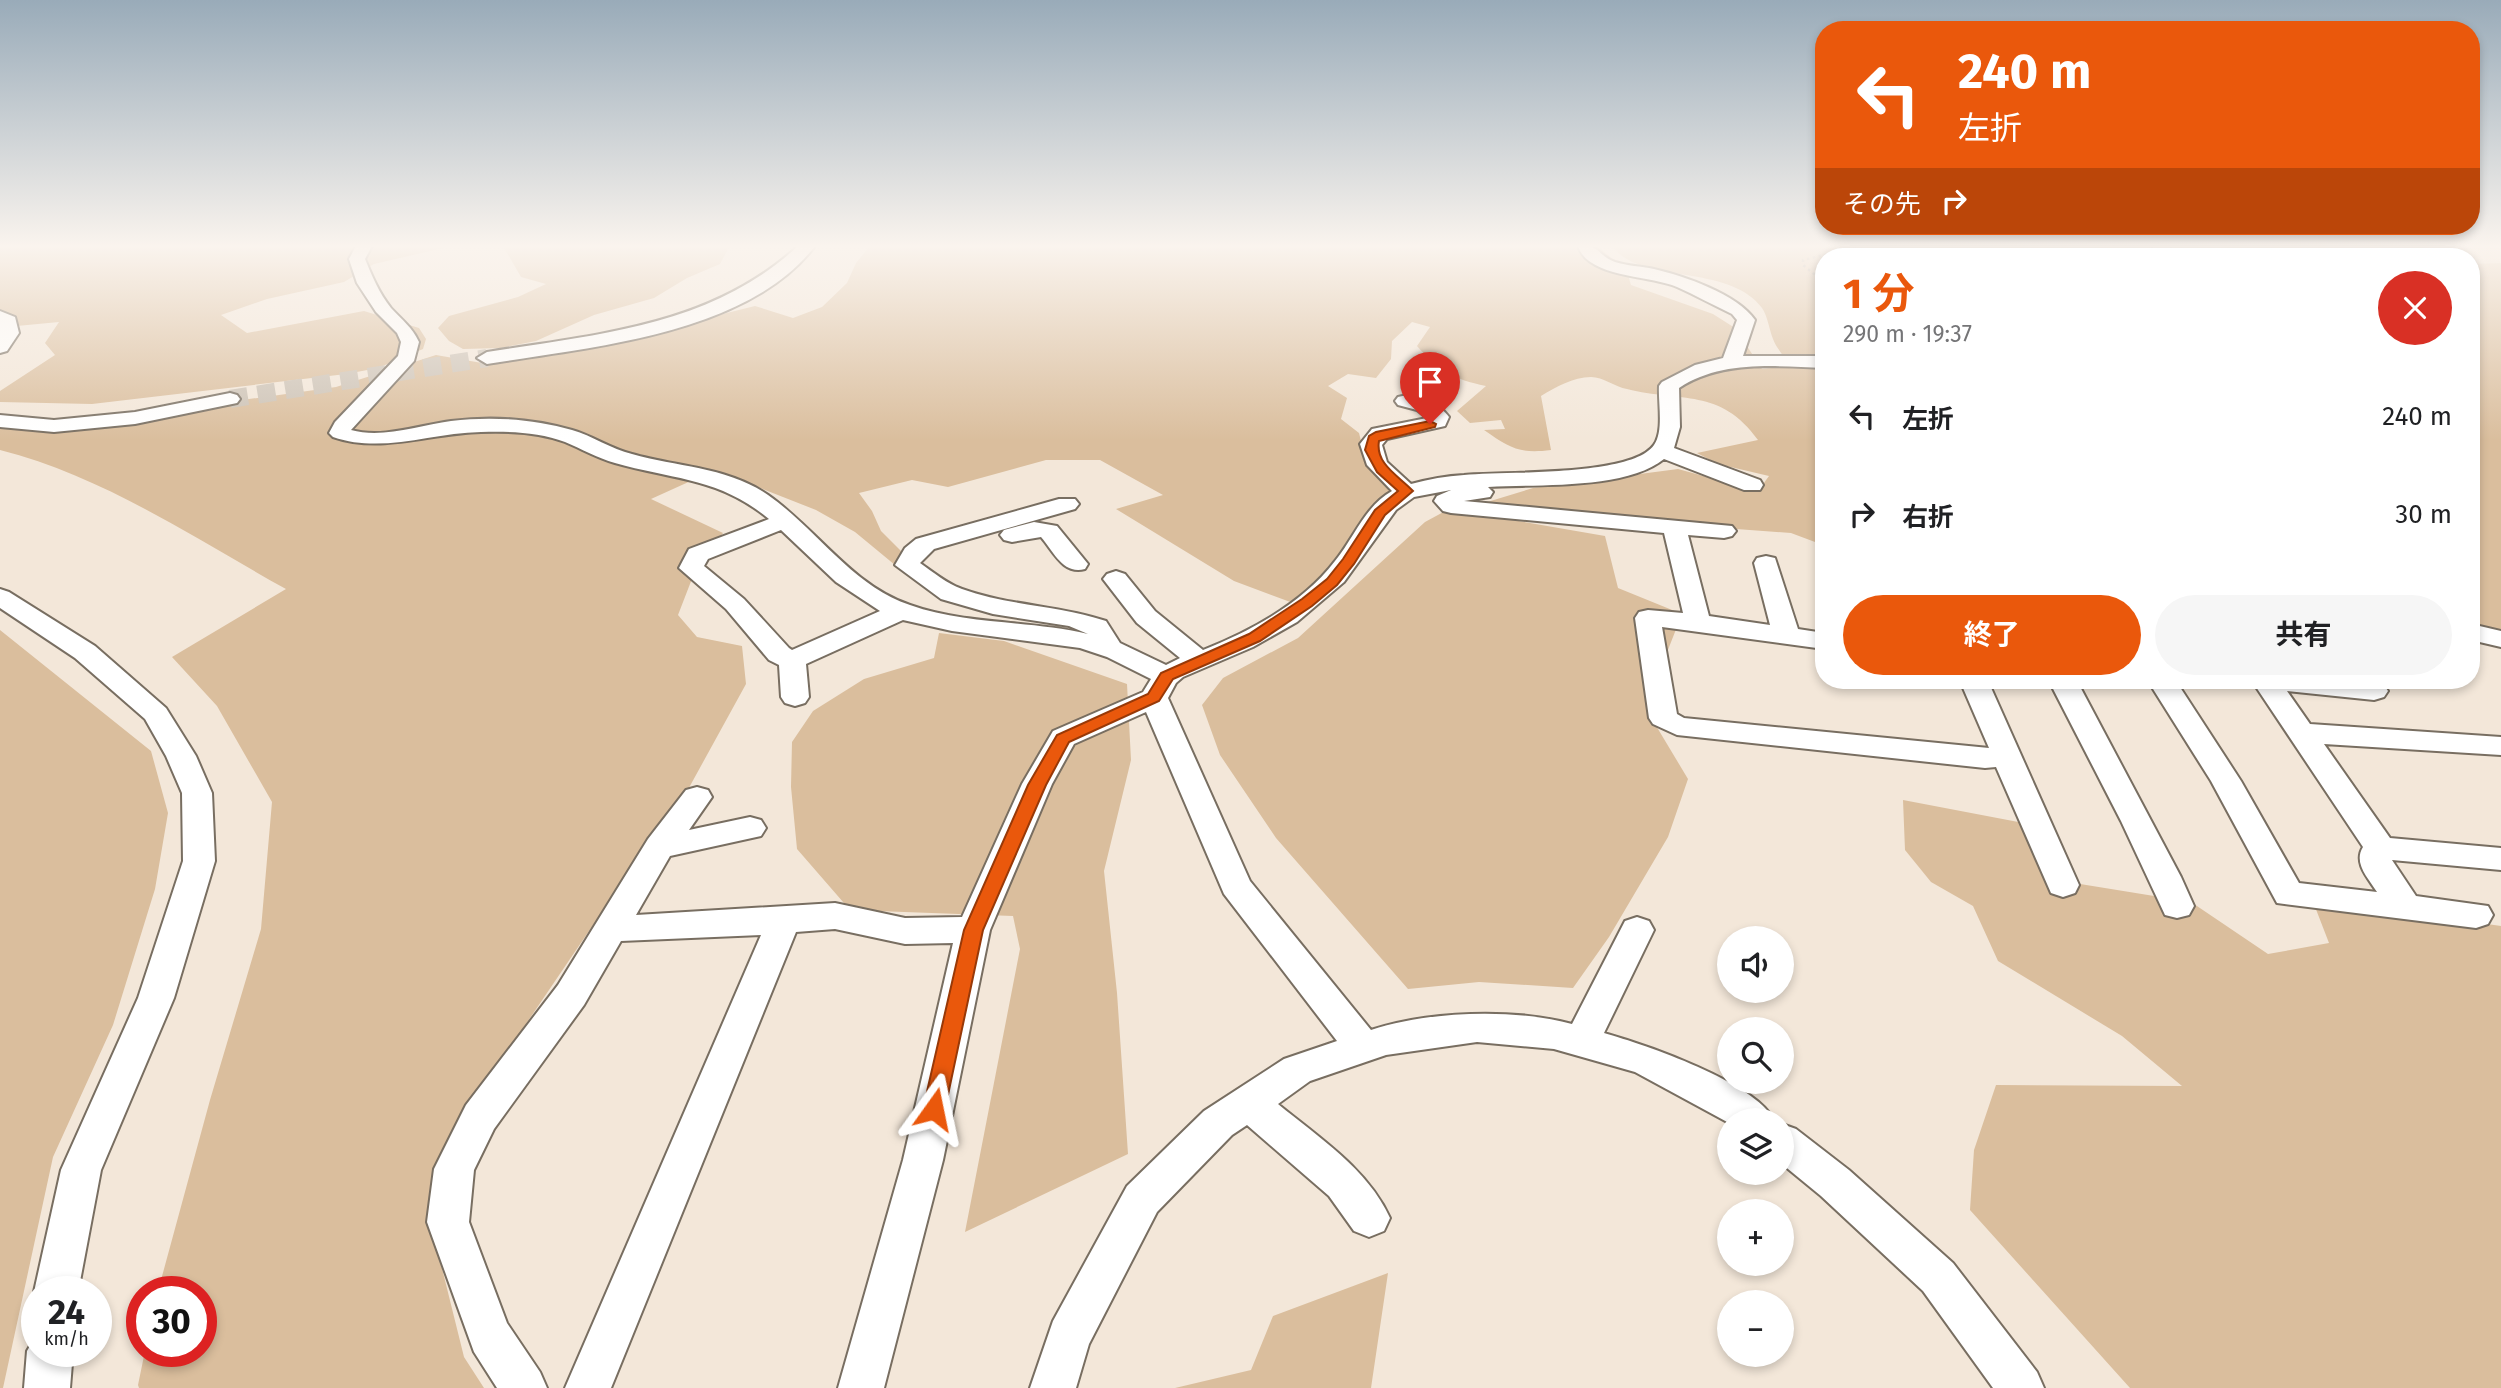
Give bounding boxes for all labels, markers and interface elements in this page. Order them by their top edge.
text: 240 m [1958,42,2091,101]
icon: left [1843,49,1934,140]
text: 左折 [1958,109,2022,147]
icon: right [1935,182,1973,220]
text: その先 [1843,189,1921,220]
text: 1 分 [1843,269,1914,319]
button: close [2378,271,2452,345]
text: 290 m · 19:37 [1843,320,1972,348]
pin [1400,352,1460,424]
icon: arrive [1411,363,1449,401]
icon: left [1843,397,1881,435]
text: 240 m [2382,401,2452,432]
text: 左折 [1902,404,1954,435]
icon: right [1843,495,1881,533]
text: 30 m [2395,499,2452,530]
text: 右折 [1902,502,1954,533]
button: 終了 [1843,595,2141,675]
button: 共有 [2155,595,2452,675]
map controls [1717,926,1794,1367]
button: sound [1717,926,1794,1003]
button: search [1717,1017,1794,1094]
position arrow [897,1072,971,1146]
button: layers [1717,1108,1794,1185]
button: + [1717,1199,1794,1276]
speed limit sign: 30 [126,1276,217,1367]
button: − [1717,1290,1794,1367]
text: 24 [48,1291,85,1333]
text: km/h [44,1328,89,1350]

